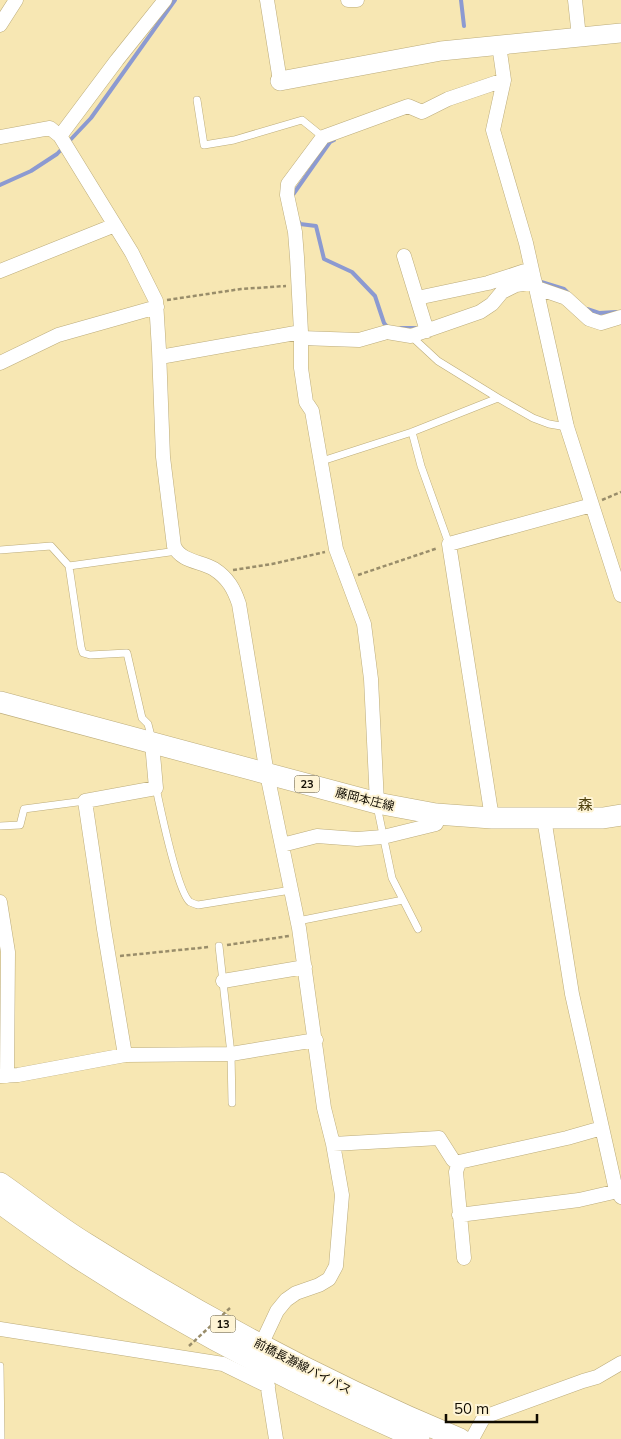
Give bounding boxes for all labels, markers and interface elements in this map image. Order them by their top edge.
road number: 23 [294,776,320,792]
street label: 藤岡本庄線 [334,784,396,814]
district label: 森 [577,795,593,814]
road number: 13 [210,1316,236,1332]
street label: 前橋長瀞線バイパス [252,1335,354,1397]
scale bar [446,1392,537,1424]
text: 50 m [454,1399,489,1418]

